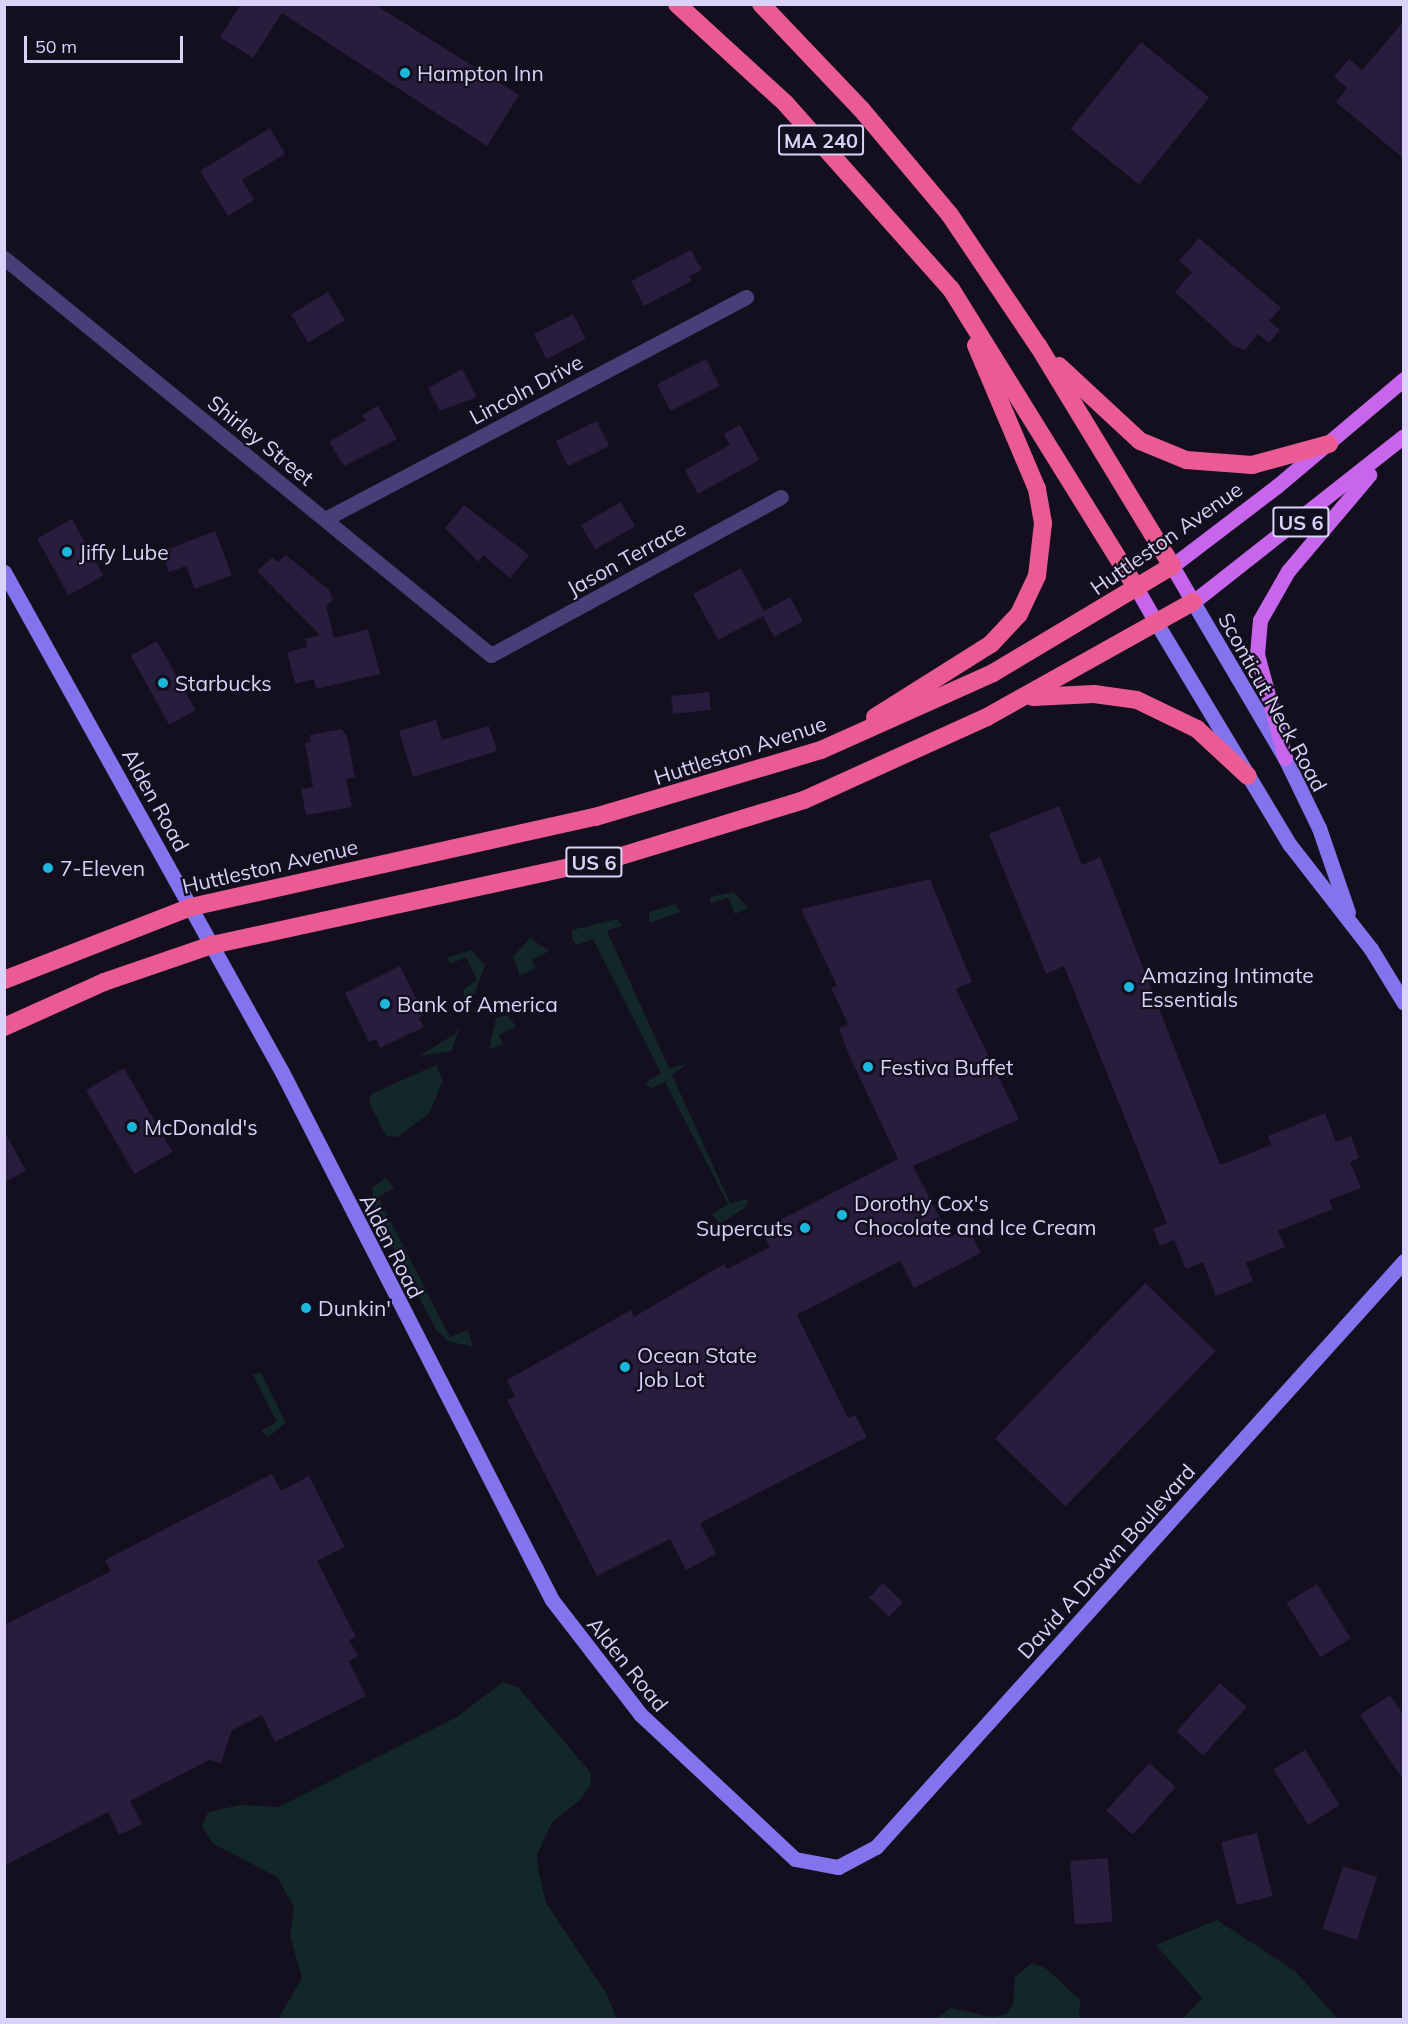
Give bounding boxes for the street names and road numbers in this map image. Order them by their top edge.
road number: MA 240 [778,123,864,157]
street label: Lincoln Drive [465,349,587,429]
street label: Shirley Street [203,390,319,490]
street label: Huttleston Avenue [1085,476,1247,600]
road number: US 6 [1271,505,1331,539]
street label: Jason Terrace [562,515,690,601]
street label: Sconticut Neck Road [1213,608,1333,796]
street label: Huttleston Avenue [651,710,829,790]
street label: Alden Road [117,744,195,856]
street label: Huttleston Avenue [180,834,360,898]
road number: US 6 [564,845,624,879]
street label: Alden Road [355,1190,429,1302]
street label: David A Drown Boulevard [1012,1459,1200,1663]
street label: Alden Road [582,1612,674,1716]

